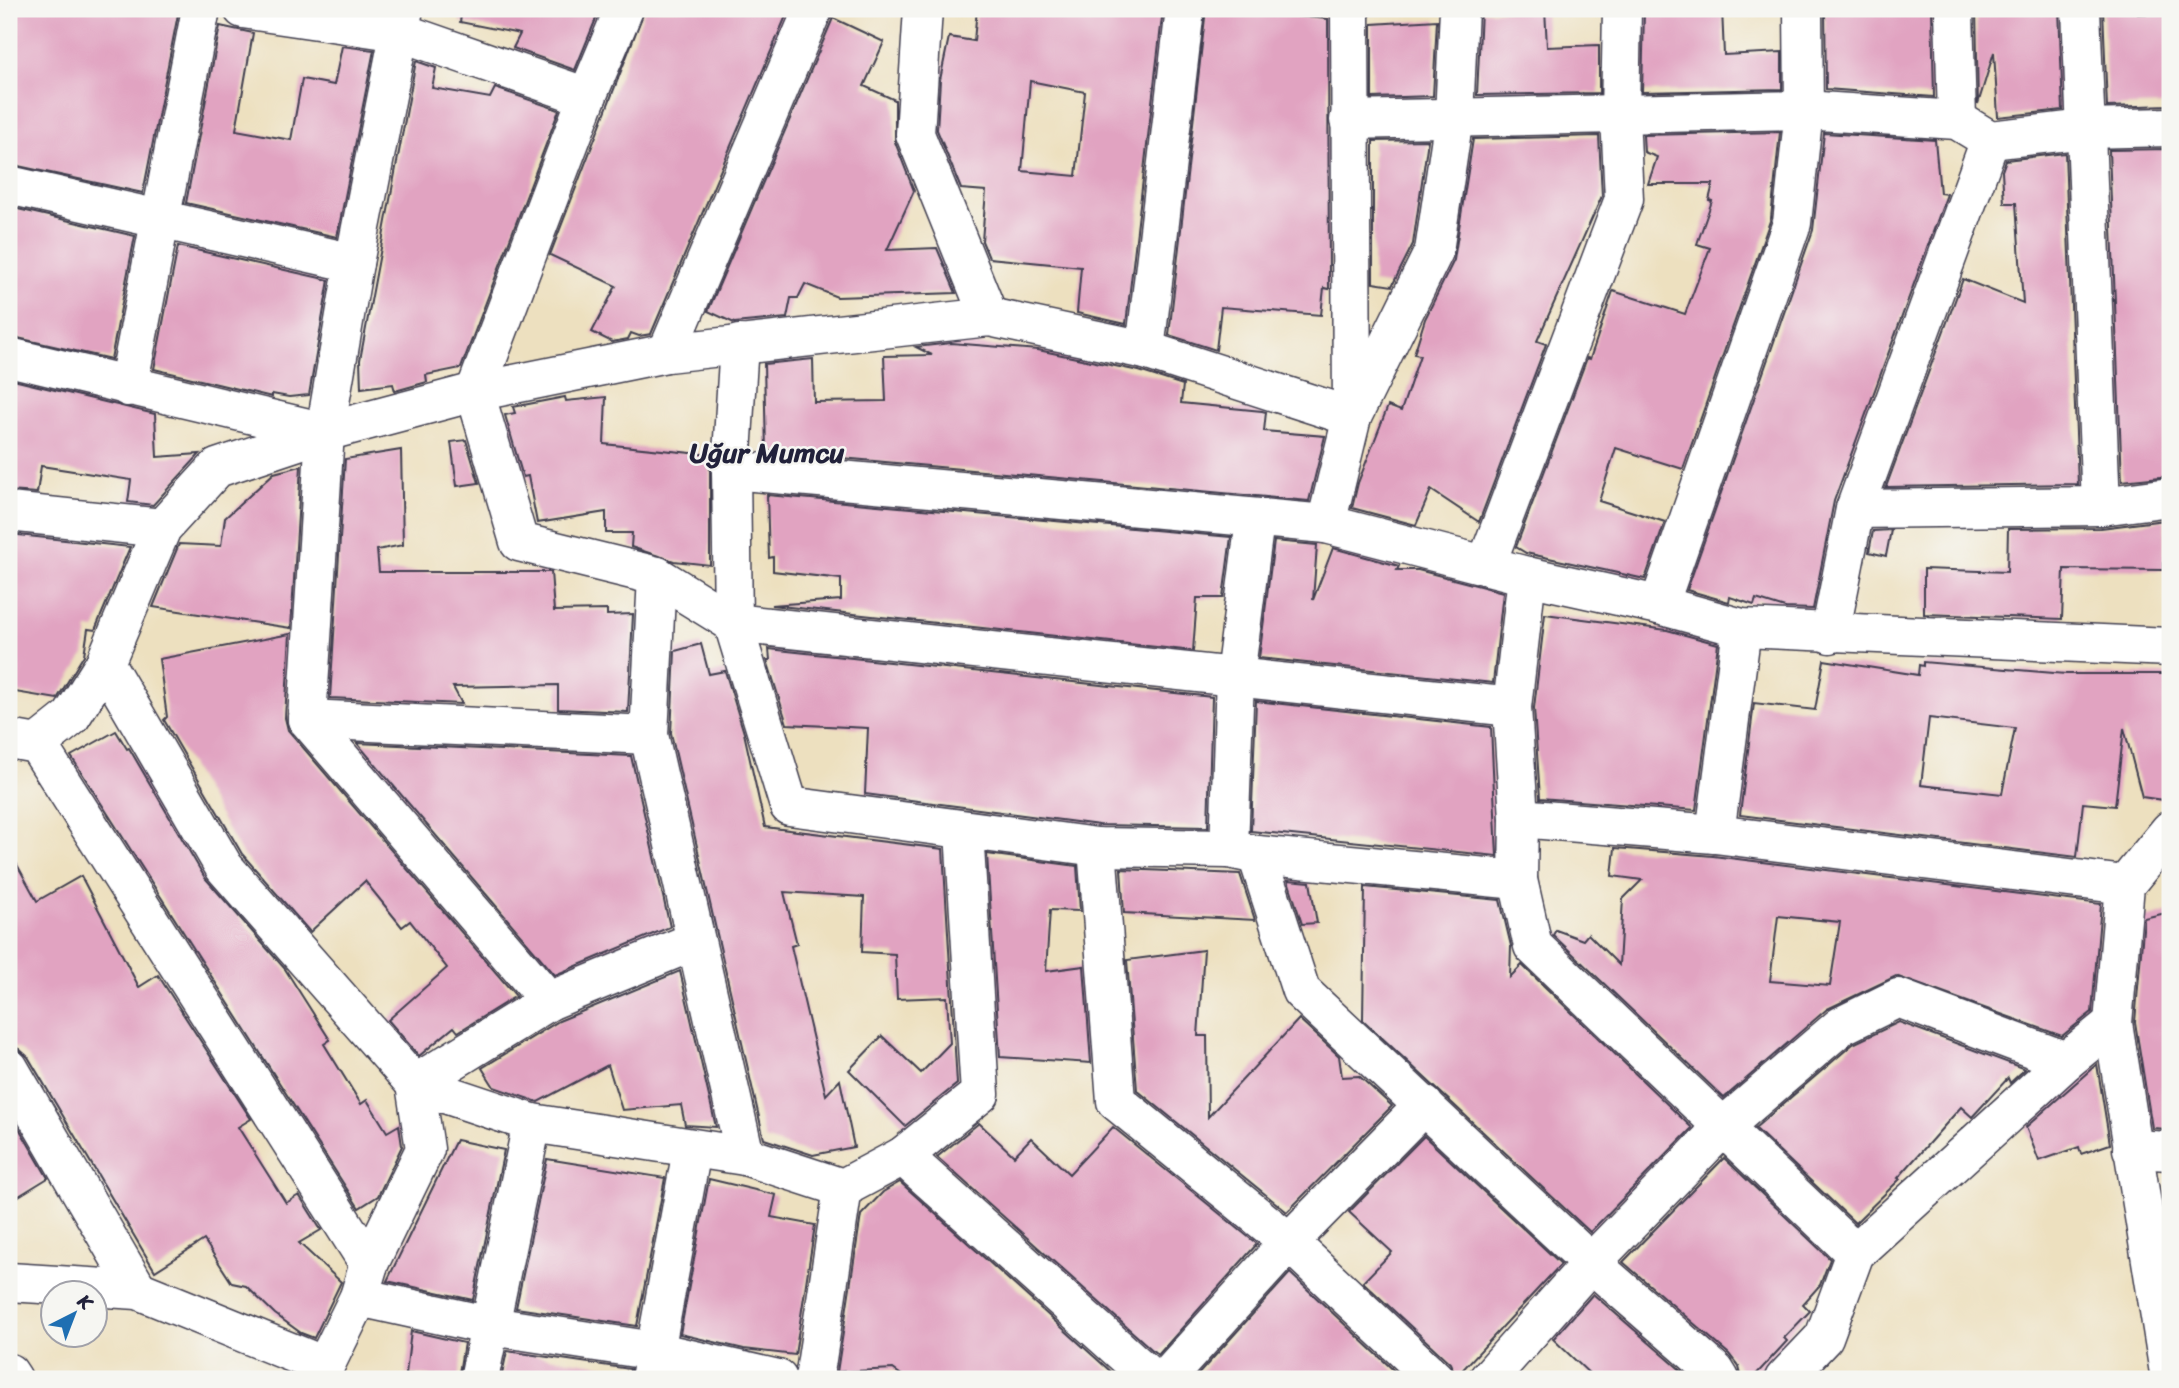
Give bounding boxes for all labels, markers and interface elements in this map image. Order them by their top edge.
district label: Uğur Mumcu [690,428,845,477]
north arrow [38,1280,108,1350]
text: K [69,1285,101,1319]

